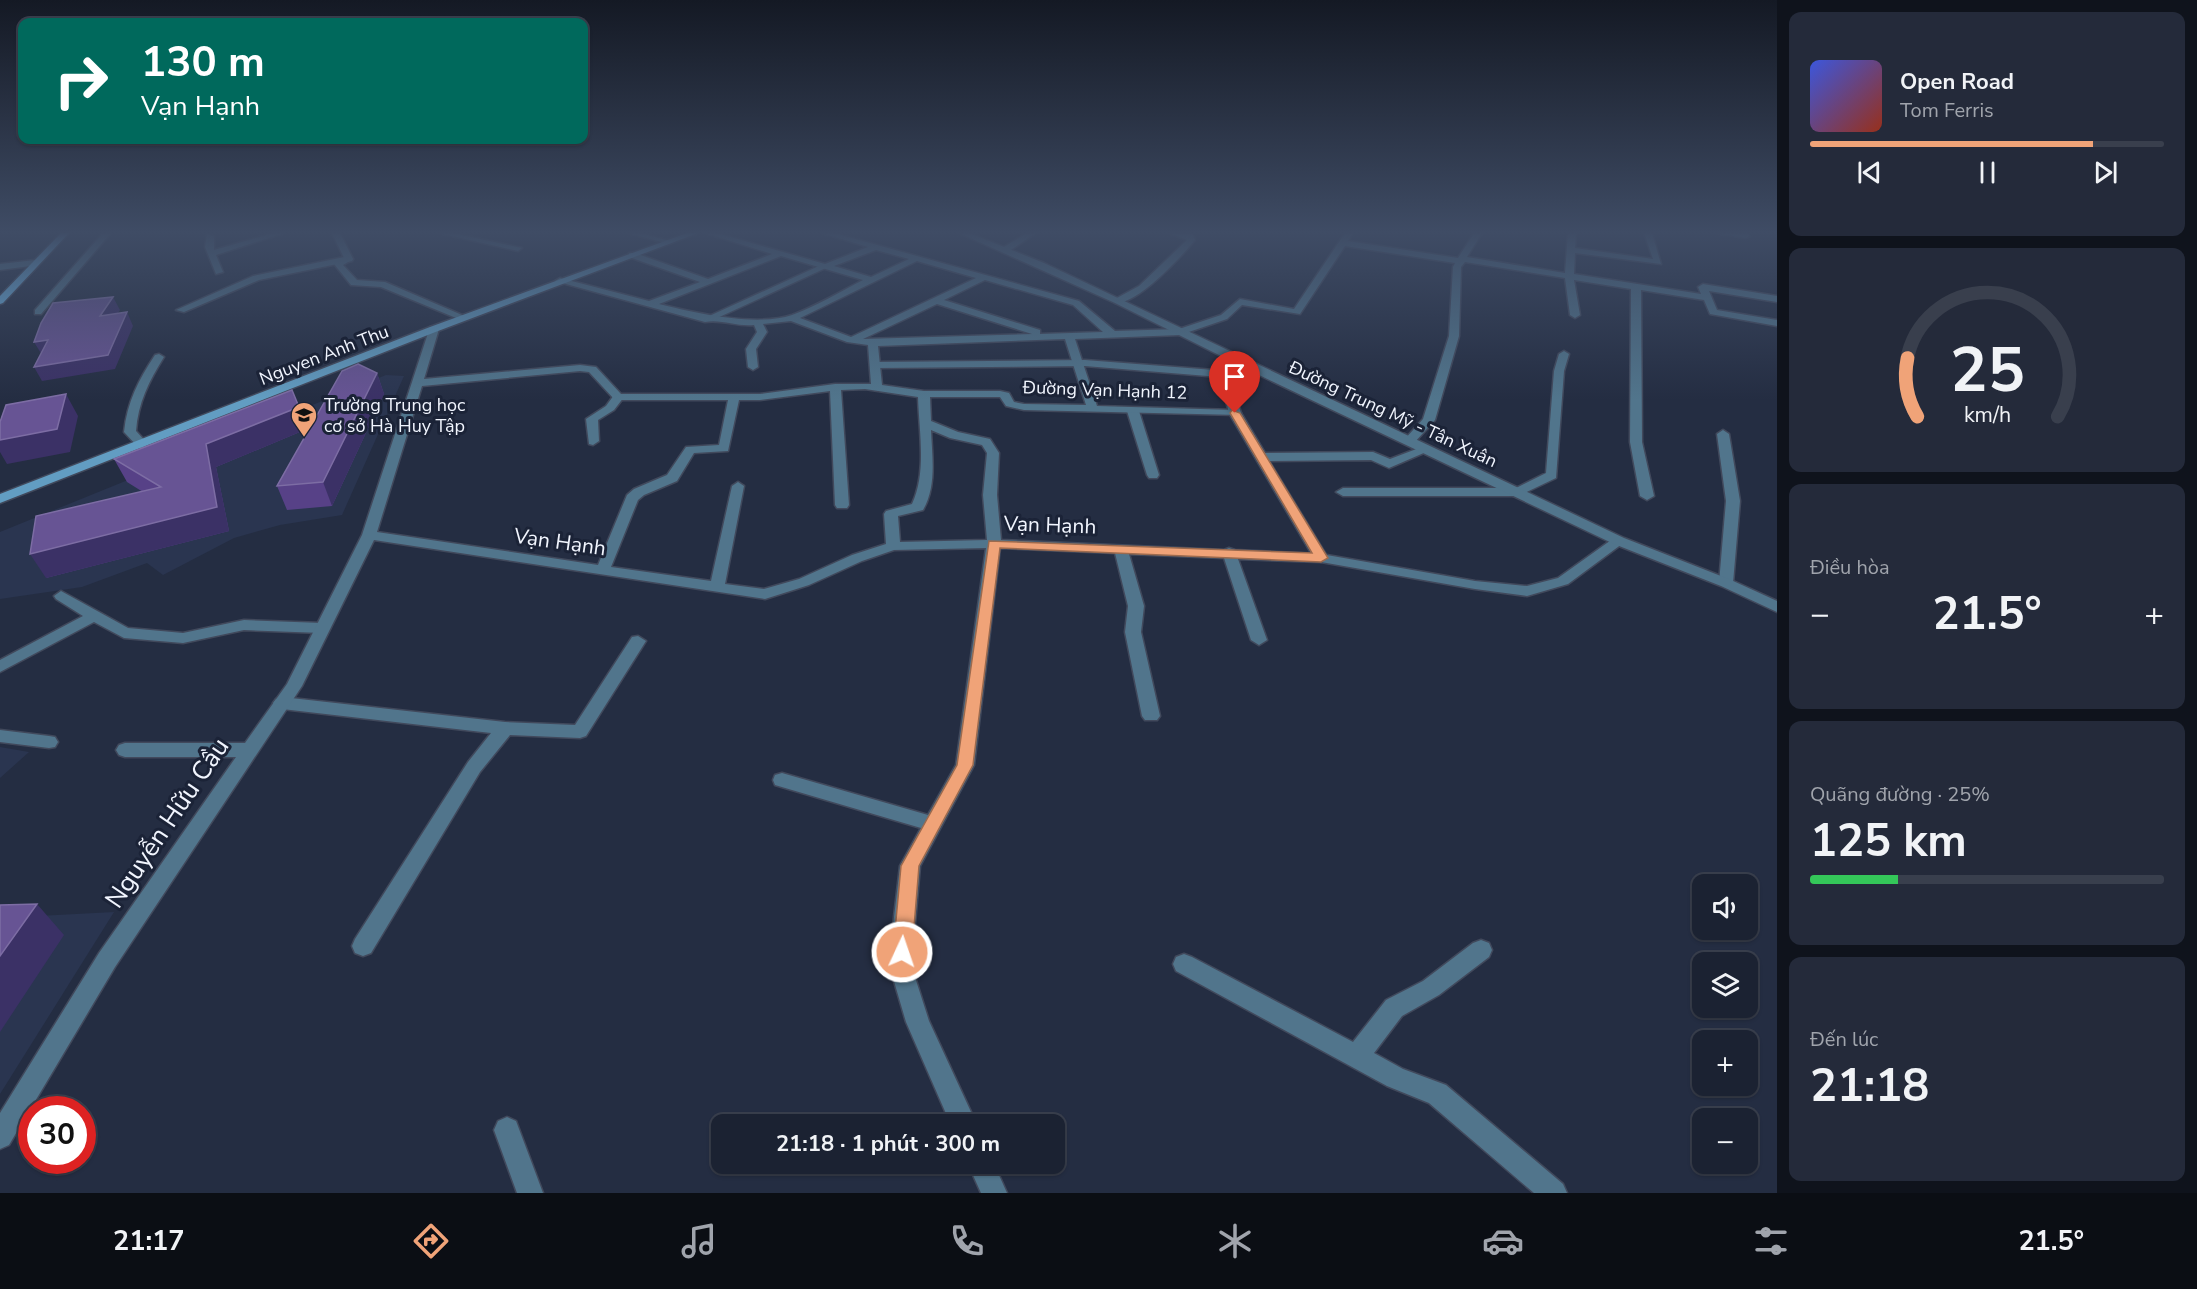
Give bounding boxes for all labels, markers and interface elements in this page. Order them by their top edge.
text: 130 m [141,34,265,91]
icon: right [42,42,120,120]
text: Open Road [1900,67,2014,97]
text: Vạn Hạnh [141,88,260,125]
text: Tom Ferris [1900,97,1994,124]
icon: previous [1853,156,1886,189]
icon: pause [1971,156,2004,189]
icon: next [2089,156,2122,189]
street label: Nguyen Anh Thu [256,319,392,391]
text: 25 [1950,328,2024,413]
pin [1209,351,1260,413]
street label: Đường Trung Mỹ - Tân Xuân [1284,355,1501,473]
icon: arrive [1218,360,1251,393]
street label: Đường Vạn Hạnh 12 [1021,375,1188,405]
place label: Trường Trung học cơ sở Hà Huy Tập [324,393,465,438]
school or university icon: Trường Trung học cơ sở Hà Huy Tập [289,400,319,438]
text: km/h [1963,401,2011,431]
street label: Vạn Hạnh [1002,509,1097,541]
street label: Vạn Hạnh [511,522,608,562]
text: Điều hòa [1810,554,1890,581]
text: 21.5° [1932,584,2042,645]
text: − [1810,592,1830,637]
text: + [2144,592,2164,637]
street label: Nguyễn Hữu Cầu [97,731,237,915]
text: Quãng đường · 25% [1810,781,1990,808]
text: 125 km [1810,811,1967,872]
map controls [1692,874,1758,1174]
button: sound [1692,874,1758,940]
position arrow [870,920,934,984]
button: layers [1692,952,1758,1018]
text: Đến lúc [1810,1026,1878,1053]
button: + [1692,1030,1758,1096]
text: 21:18 [1810,1056,1929,1117]
speed limit sign: 30 [18,1096,96,1174]
button: − [1692,1108,1758,1174]
text: 21:18 · 1 phút · 300 m [776,1129,1000,1159]
icon: directions [410,1220,452,1262]
icon: music [678,1220,720,1262]
icon: phone [946,1220,988,1262]
icon: climate [1214,1220,1256,1262]
icon: car [1482,1220,1524,1262]
icon: filters [1750,1220,1792,1262]
text: 21:17 [113,1223,184,1260]
text: 21.5° [2018,1223,2084,1260]

